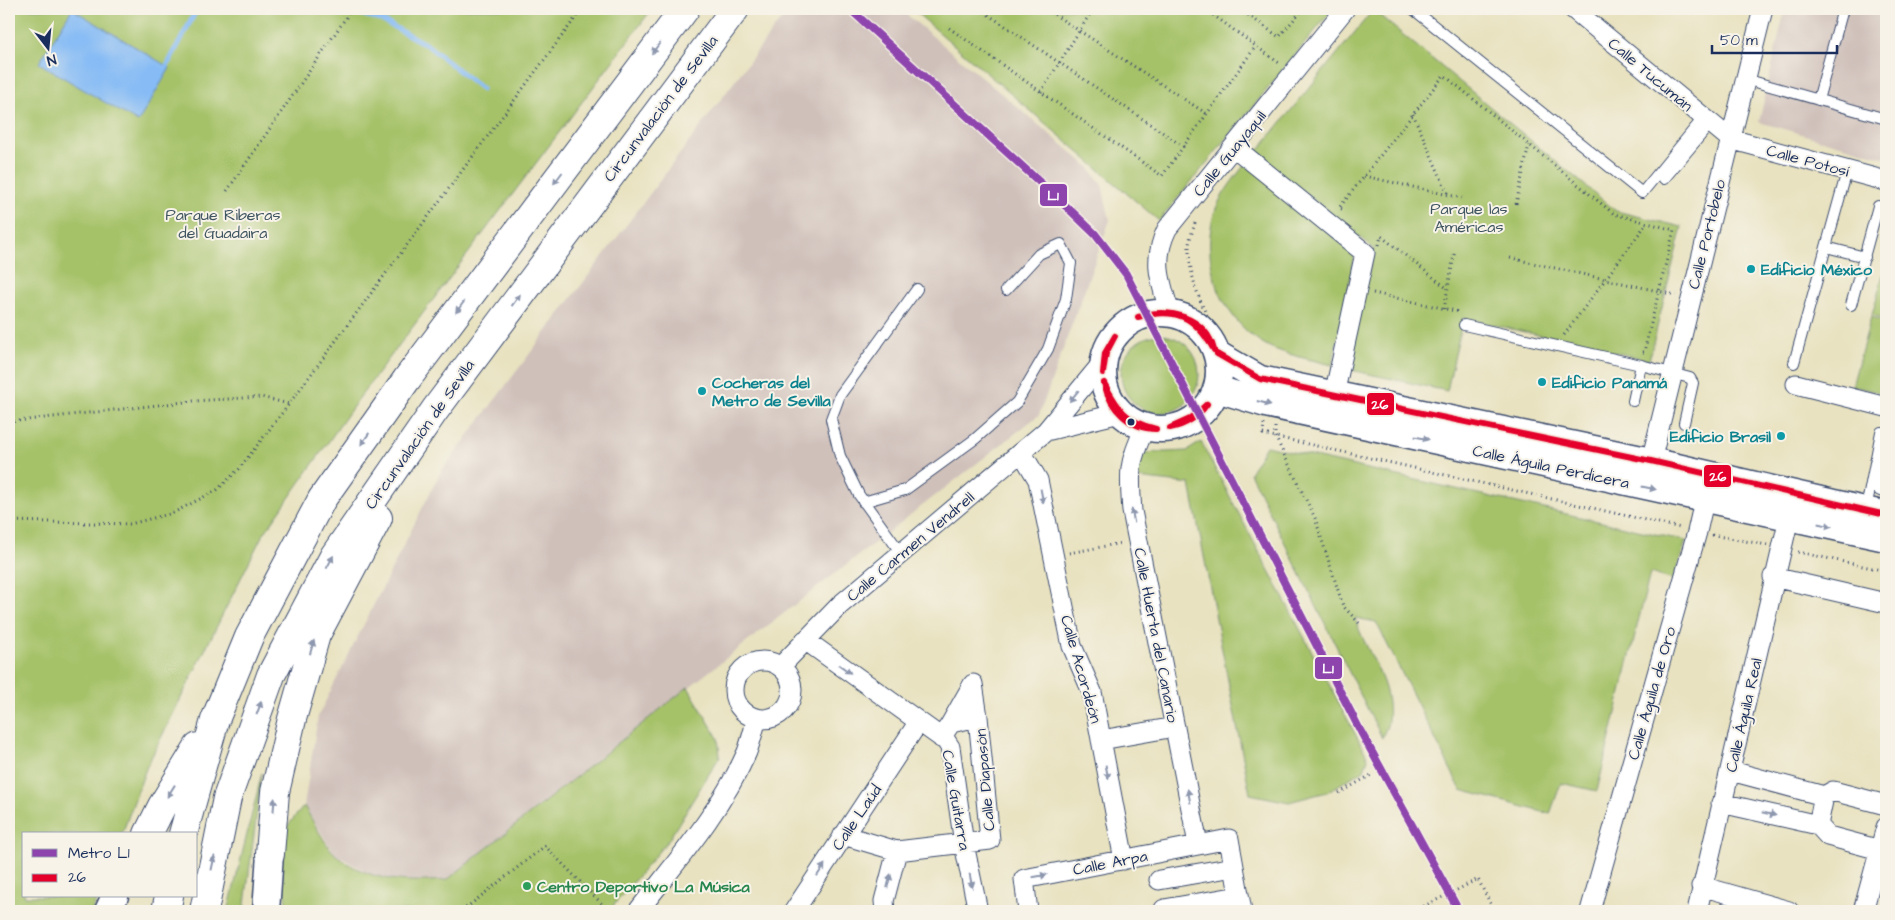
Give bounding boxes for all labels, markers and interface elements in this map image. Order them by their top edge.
north arrow [22,22,72,72]
scale bar [1712,22,1838,54]
text: 50 m [1720,30,1758,51]
street label: Circunvalación de Sevilla [598,31,723,186]
street label: Calle Tucumán [1603,33,1697,117]
one-way arrow [651,41,661,55]
text: N [44,49,58,70]
street label: Calle Guayaquil [1188,106,1272,202]
street label: Calle Potosí [1764,139,1852,183]
one-way arrow [553,171,563,185]
street label: Calle Portobelo [1683,177,1731,291]
line badge: L1 [1039,183,1068,207]
text: L1 [1047,186,1059,206]
park label: Parque las Américas [1430,198,1508,238]
park label: Parque Riberas del Guadaira [165,204,281,244]
place label: Edificio México [1761,259,1873,281]
marker: Edificio México [1745,263,1757,275]
one-way arrow [511,294,522,307]
one-way arrow [455,300,466,313]
street label: Circunvalación de Sevilla [360,355,480,514]
place label: Cocheras del Metro de Sevilla [712,372,832,412]
place label: Edificio Panamá [1552,372,1668,394]
marker: Edificio Panamá [1536,376,1548,388]
marker: Cocheras del Metro de Sevilla [696,385,708,397]
one-way arrow [1069,390,1080,403]
line badge: 26 [1366,392,1395,416]
text: 26 [1371,395,1389,415]
one-way arrow [1256,399,1271,407]
unlabelled marker [1126,417,1136,427]
place label: Edificio Brasil [1670,426,1771,448]
marker: Edificio Brasil [1775,430,1787,442]
one-way arrow [360,432,370,445]
one-way arrow [1415,434,1430,442]
street label: Calle Águila Perdicera [1470,440,1631,495]
line badge: 26 [1703,464,1732,488]
text: 26 [1709,467,1727,487]
one-way arrow [1642,484,1657,492]
street label: Calle Carmen Vendrell [842,487,979,607]
one-way arrow [1038,489,1046,505]
one-way arrow [1129,508,1137,524]
one-way arrow [1818,522,1834,530]
street label: Calle Huerta del Canario [1128,546,1184,724]
one-way arrow [326,555,335,569]
street label: Calle Acordeón [1055,613,1107,726]
street label: Calle Águila de Oro [1622,624,1682,763]
one-way arrow [309,640,317,655]
line badge: L1 [1314,656,1343,680]
street label: Calle Águila Real [1720,656,1769,775]
text: L1 [1322,659,1334,679]
one-way arrow [838,664,852,674]
one-way arrow [255,700,263,715]
street label: Calle Diapasón [970,728,1000,832]
street label: Calle Guitarra [936,748,976,852]
one-way arrow [1104,765,1112,781]
street label: Calle Laúd [827,780,887,855]
one-way arrow [166,785,176,798]
one-way arrow [1184,788,1192,804]
one-way arrow [270,797,278,813]
one-way arrow [1761,810,1776,818]
legend [22,832,198,898]
text: Metro L1 [68,843,130,864]
street label: Calle Arpa [1071,845,1149,881]
one-way arrow [210,855,218,871]
one-way arrow [816,864,825,877]
text: 26 [68,867,87,888]
one-way arrow [1032,871,1048,879]
one-way arrow [885,873,893,888]
one-way arrow [968,873,976,889]
place label: Centro Deportivo La Música [537,876,751,898]
marker: Centro Deportivo La Música [521,880,533,892]

